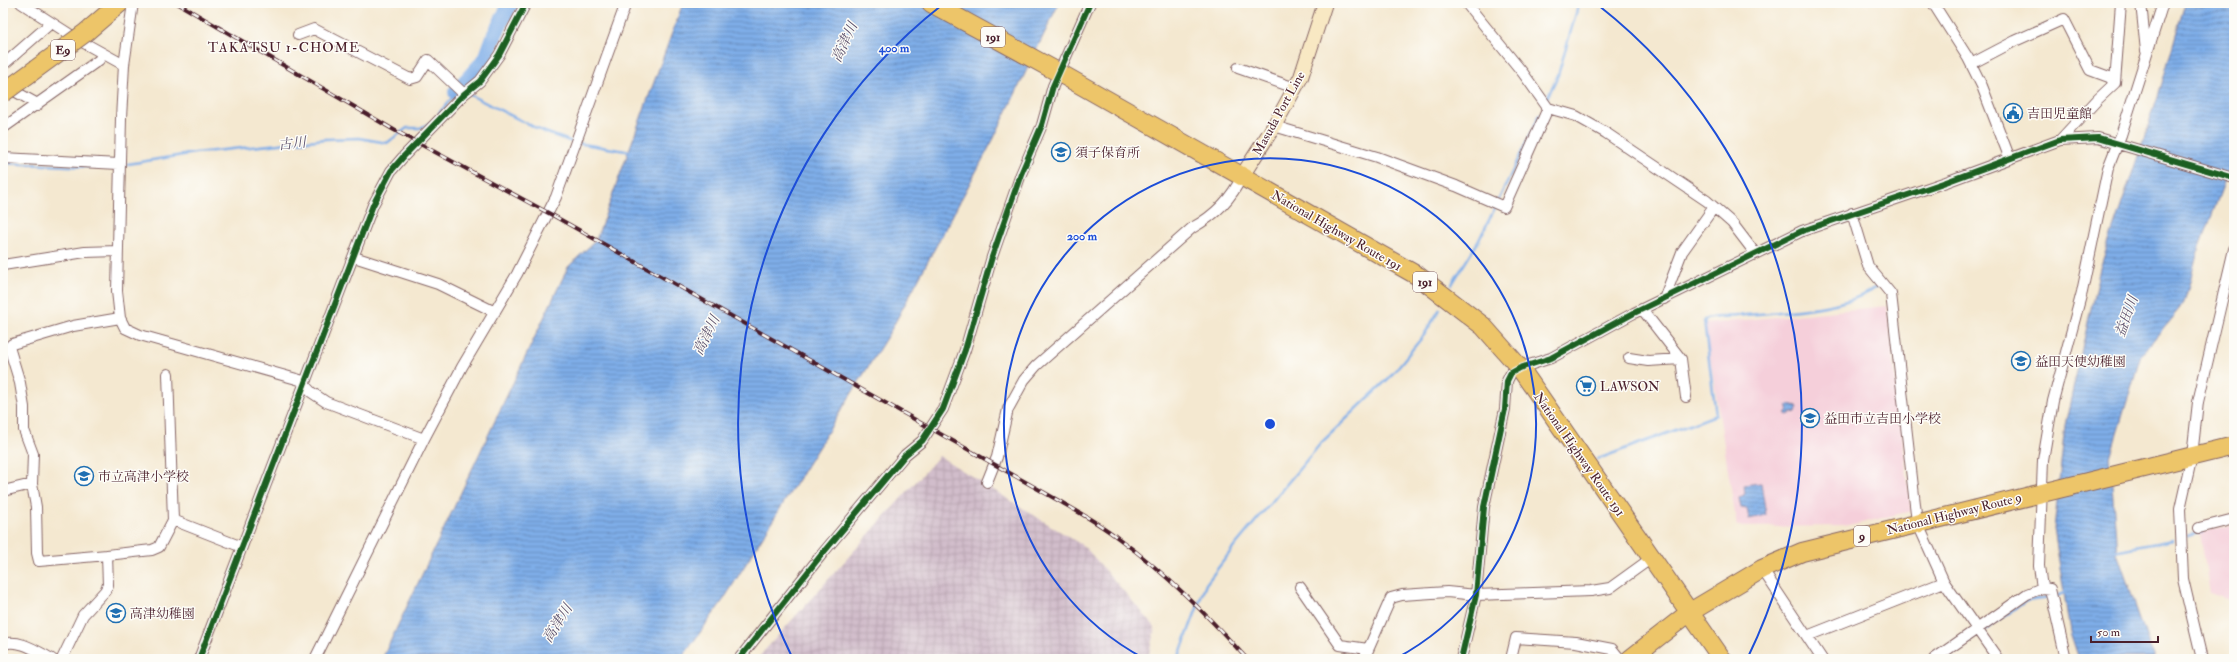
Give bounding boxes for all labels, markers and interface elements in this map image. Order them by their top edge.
water label: 高津川 [828,18,862,65]
road number: 191 [981,27,1005,47]
district label: TAKATSU 1-CHOME [208,39,360,56]
road number: E9 [51,40,75,60]
text: 400 m [878,41,910,56]
street label: Masuda Port Line [1249,68,1309,158]
public building icon: 吉田児童館 [2002,102,2024,124]
place label: 吉田児童館 [2027,106,2092,122]
water label: 古川 [277,133,309,153]
school or university icon: 須子保育所 [1050,141,1072,163]
place label: 須子保育所 [1075,145,1140,161]
street label: National Highway Route 191 [1268,187,1405,276]
text: 200 m [1067,229,1098,244]
road number: 191 [1413,272,1437,292]
water label: 益田川 [2111,292,2142,339]
water label: 高津川 [690,311,724,358]
school or university icon: 益田天使幼稚園 [2010,350,2032,372]
place label: 益田天使幼稚園 [2035,354,2126,370]
supermarket icon: LAWSON [1575,375,1597,397]
place label: LAWSON [1600,379,1660,395]
street label: National Highway Route 191 [1529,389,1628,521]
school or university icon: 益田市立吉田小学校 [1799,407,1821,429]
place label: 益田市立吉田小学校 [1824,411,1941,427]
centre of rings [1263,417,1277,431]
school or university icon: 市立高津小学校 [73,465,95,487]
place label: 市立高津小学校 [98,469,189,485]
street label: National Highway Route 9 [1885,489,2024,539]
road number: 9 [1854,526,1870,546]
water label: 高津川 [539,599,577,646]
school or university icon: 高津幼稚園 [105,602,127,624]
place label: 高津幼稚園 [130,606,195,622]
scale bar [2091,618,2158,644]
text: 50 m [2097,625,2121,640]

